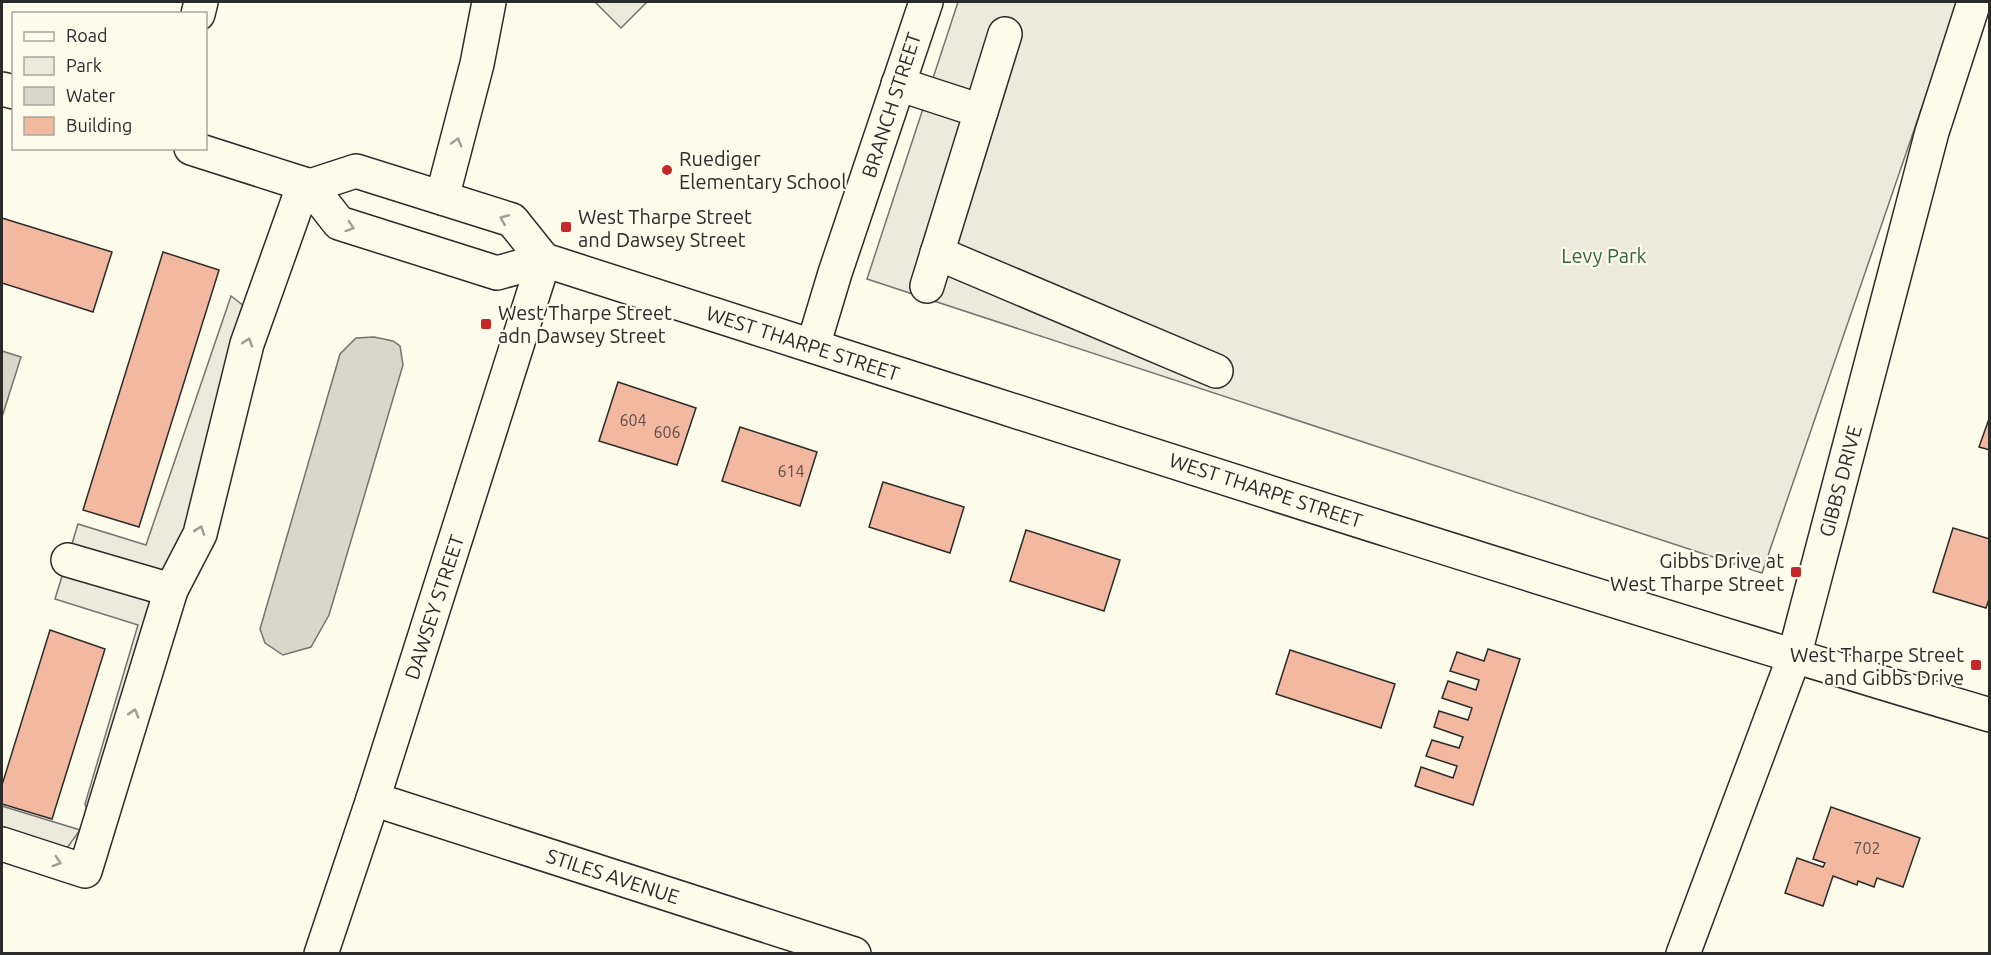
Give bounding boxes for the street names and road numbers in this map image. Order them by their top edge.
street label: BRANCH STREET [857,29,925,181]
street label: WEST THARPE STREET [704,301,902,385]
street label: GIBBS DRIVE [1814,423,1866,539]
street label: WEST THARPE STREET [1167,448,1365,532]
street label: DAWSEY STREET [400,532,468,682]
street label: STILES AVENUE [544,844,682,908]

